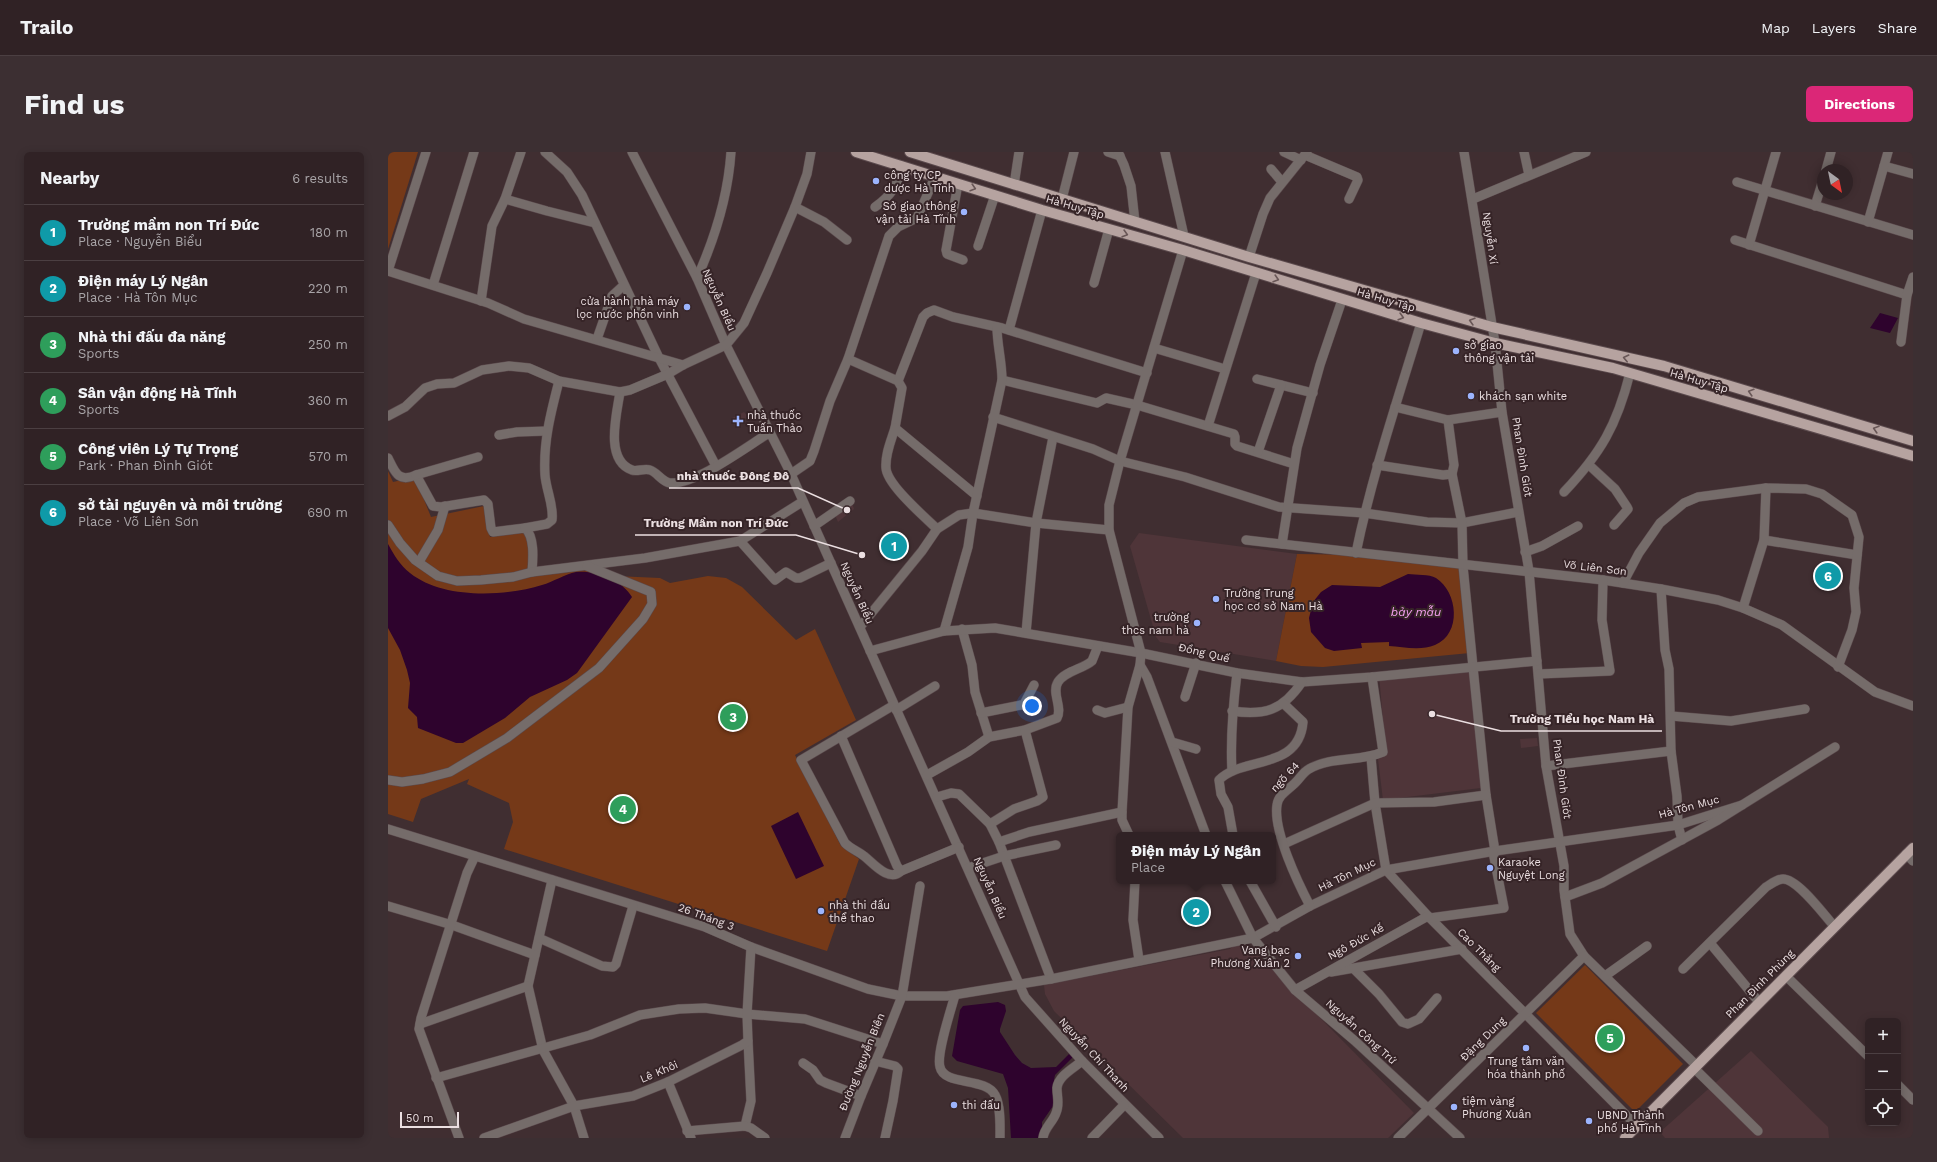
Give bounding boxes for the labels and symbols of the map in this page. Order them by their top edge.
north arrow [1817,164,1853,200]
place label: công ty CP dược Hà Tĩnh [884,169,955,195]
marker: công ty CP dược Hà Tĩnh [871,176,881,186]
one-way arrow [970,184,977,192]
street label: Hà Huy Tập [1044,192,1106,222]
place label: Sở giao thông vận tải Hà Tĩnh [876,200,956,226]
marker: Sở giao thông vận tải Hà Tĩnh [959,207,969,217]
street label: Nguyễn Xí [1480,211,1501,265]
one-way arrow [1122,229,1128,237]
street label: Nguyễn Biểu [700,267,739,333]
one-way arrow [1272,274,1279,283]
street label: Hà Huy Tập [1355,285,1417,315]
place label: cửa hành nhà máy lọc nước phồn vinh [576,295,679,321]
marker: cửa hành nhà máy lọc nước phồn vinh [682,302,692,312]
one-way arrow [1397,312,1404,321]
one-way arrow [1469,317,1476,326]
place label: sở giao thông vận tải [1464,339,1534,365]
marker: sở giao thông vận tải [1451,346,1461,356]
one-way arrow [1623,354,1629,362]
street label: Hà Huy Tập [1668,366,1730,396]
one-way arrow [1748,388,1755,397]
place label: khách sạn white [1479,390,1567,403]
marker: khách sạn white [1466,391,1476,401]
place label: nhà thuốc Tuấn Thảo [747,409,802,435]
marker: nhà thuốc Tuấn Thảo [732,415,744,427]
street label: Phan Đình Giót [1509,416,1535,498]
one-way arrow [1872,425,1879,434]
callout: nhà thuốc Đông Đô [669,464,798,488]
text: nhà thuốc Đông Đô [677,469,789,483]
callout: Trường Mầm non Trí Đức [635,511,796,535]
text: Trường Mầm non Trí Đức [644,516,789,530]
pin: 1 [881,531,907,561]
street label: Võ Liên Sơn [1563,558,1627,578]
street label: Nguyễn Biểu [838,560,877,626]
pin: 6 [1815,561,1841,591]
place label: Trường Trung học cơ sở Nam Hà [1224,587,1323,613]
marker: Trường Trung học cơ sở Nam Hà [1211,594,1221,604]
water label: bảy mẫu [1391,605,1441,619]
place label: trường thcs nam hà [1122,611,1189,637]
marker: trường thcs nam hà [1192,618,1202,628]
street label: Đồng Quế [1177,641,1232,665]
your location [1022,696,1042,716]
pin: 3 [720,702,746,732]
callout: Trường Tiểu học Nam Hà [1501,707,1662,731]
text: Trường Tiểu học Nam Hà [1510,712,1654,726]
street label: Phan Đình Giót [1550,738,1574,820]
street label: ngõ 64 [1268,759,1302,795]
street label: Hà Tôn Mục [1657,793,1721,821]
pin: 4 [610,794,636,824]
street label: Nguyễn Biểu [971,855,1010,921]
street label: Hà Tôn Mục [1316,856,1378,894]
place label: Karaoke Nguyệt Long [1498,856,1565,882]
marker: Karaoke Nguyệt Long [1485,863,1495,873]
pin: 2 [1183,897,1209,927]
place label: nhà thi đấu thể thao [829,899,890,925]
street label: 26 Tháng 3 [676,901,736,933]
marker: nhà thi đấu thể thao [816,906,826,916]
street label: Ngô Đức Kế [1326,921,1387,963]
street label: Cao Thắng [1455,925,1504,974]
place label: Vang bạc Phương Xuân 2 [1210,944,1290,970]
street label: Phan Đình Phùng [1723,947,1797,1021]
marker: Vang bạc Phương Xuân 2 [1293,951,1303,961]
street label: Nguyễn Công Trứ [1323,996,1400,1067]
street label: Đường Nguyễn Biên [835,1011,888,1113]
street label: Nguyễn Chí Thanh [1056,1014,1133,1095]
street label: Đặng Dung [1458,1014,1509,1064]
pin: 5 [1597,1023,1623,1053]
marker: Trung tâm văn hóa thành phố [1521,1043,1531,1053]
place label: Trung tâm văn hóa thành phố [1487,1055,1566,1081]
street label: Lê Khôi [638,1058,680,1086]
place label: tiệm vàng Phương Xuân [1462,1095,1531,1121]
place label: thi đấu [962,1099,1000,1112]
marker: thi đấu [949,1100,959,1110]
marker: tiệm vàng Phương Xuân [1449,1102,1459,1112]
place label: UBND Thành phố Hà Tĩnh [1597,1109,1665,1135]
scale bar [400,1110,459,1129]
marker: UBND Thành phố Hà Tĩnh [1584,1116,1594,1126]

